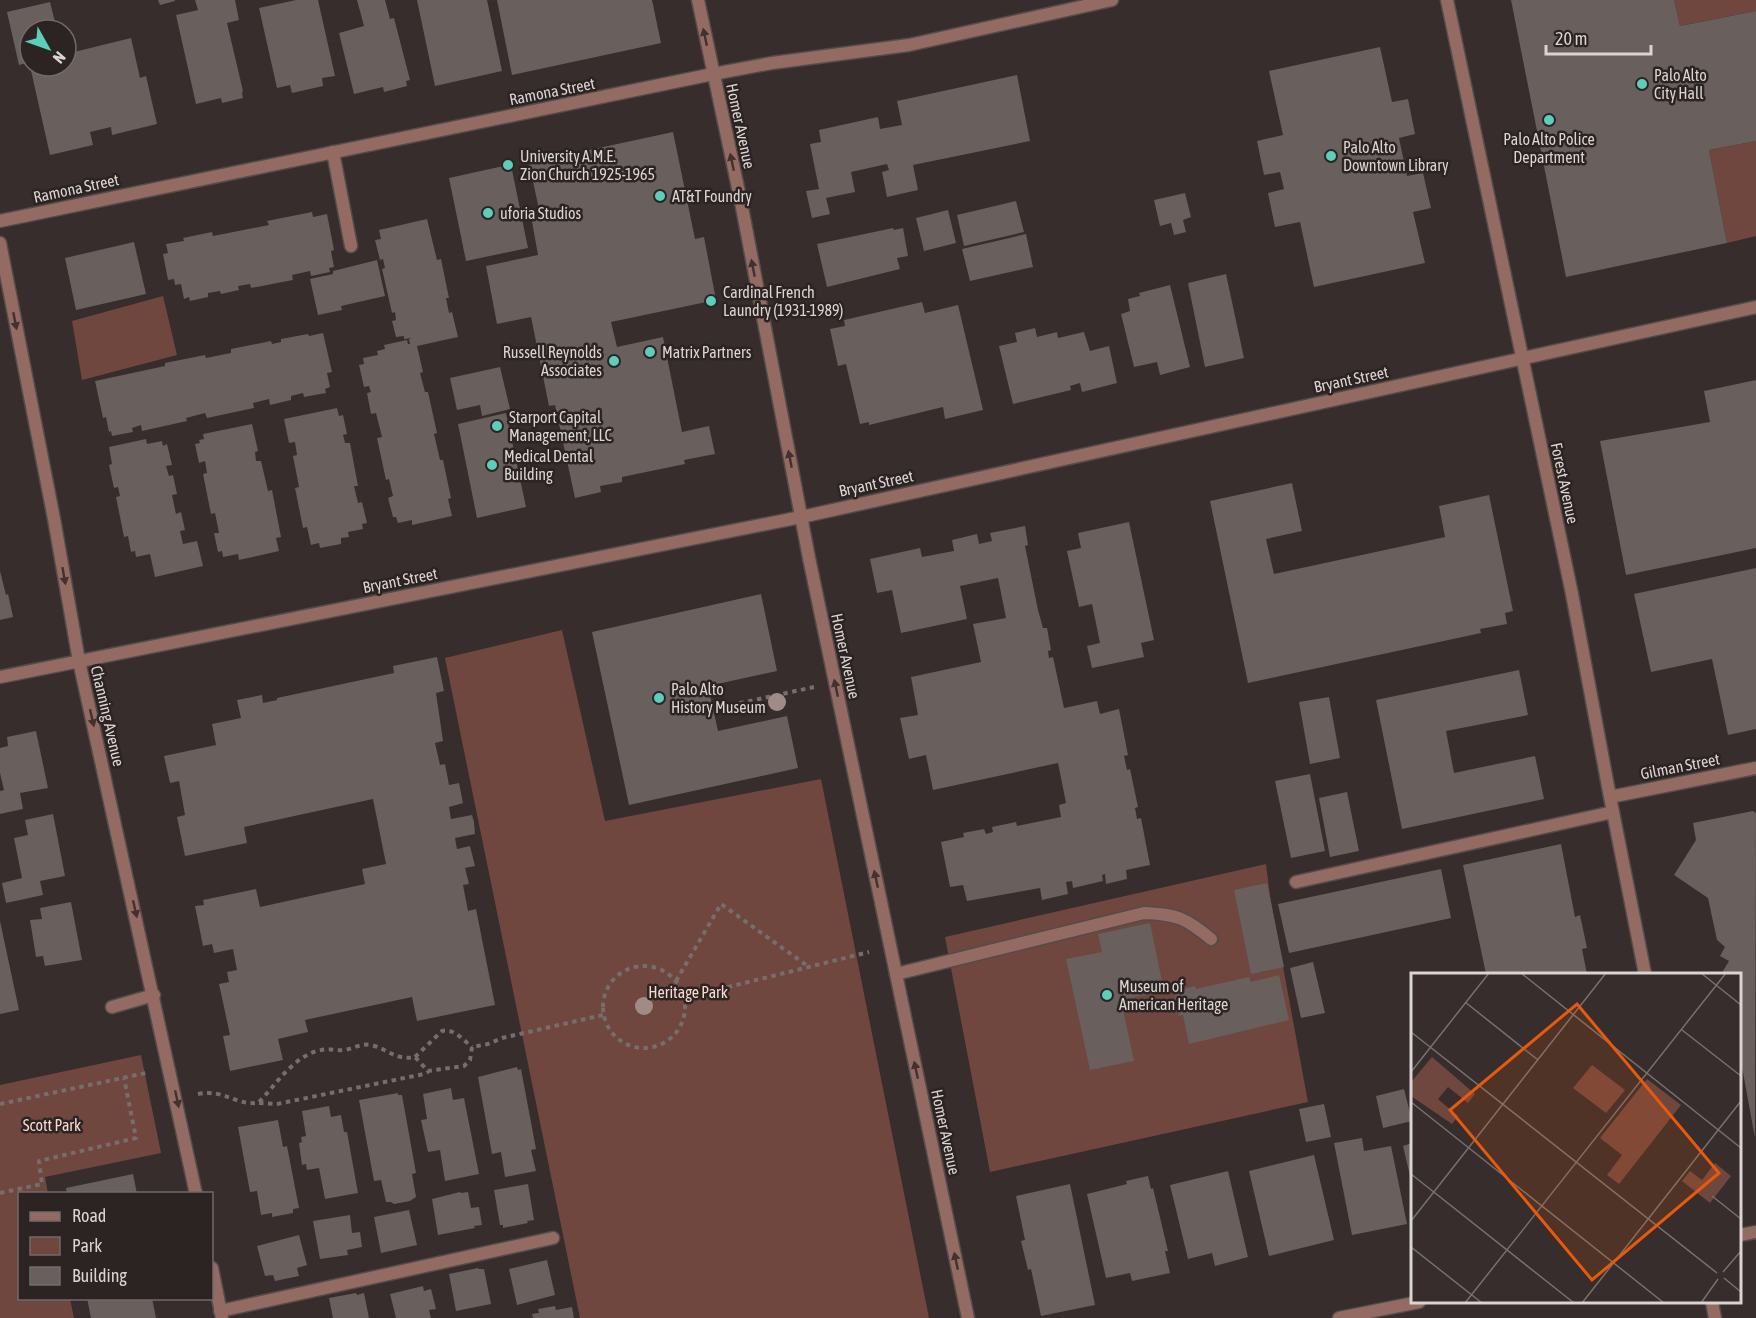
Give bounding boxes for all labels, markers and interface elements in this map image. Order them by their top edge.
north arrow [18,18,78,78]
scale bar [1546,18,1651,56]
one-way arrow [700,27,709,46]
text: 20 m [1555,28,1587,49]
text: N [50,48,69,67]
place label: Palo Alto City Hall [1654,66,1707,103]
street label: Ramona Street [508,74,597,108]
marker: Palo Alto City Hall [1635,77,1649,91]
street label: Homer Avenue [723,82,759,170]
marker: Palo Alto Police Department [1542,113,1556,127]
place label: Palo Alto Police Department [1503,130,1595,167]
place label: Palo Alto Downtown Library [1343,138,1449,175]
place label: University A.M.E. Zion Church 1925-1965 [520,147,655,183]
marker: Palo Alto Downtown Library [1324,149,1338,163]
one-way arrow [726,153,736,171]
marker: University A.M.E. Zion Church 1925-1965 [501,158,515,172]
street label: Ramona Street [32,170,121,206]
place label: AT&T Foundry [672,187,752,206]
marker: AT&T Foundry [653,189,667,203]
place label: uforia Studios [500,204,582,222]
marker: uforia Studios [481,206,495,220]
one-way arrow [748,258,757,277]
place label: Cardinal French Laundry (1931-1989) [723,283,844,320]
marker: Cardinal French Laundry (1931-1989) [704,294,718,308]
one-way arrow [11,311,20,330]
place label: Russell Reynolds Associates [503,343,602,379]
place label: Matrix Partners [662,343,752,361]
marker: Matrix Partners [643,345,657,359]
marker: Russell Reynolds Associates [607,354,621,368]
street label: Bryant Street [1312,362,1391,397]
place label: Starport Capital Management, LLC [509,408,612,445]
marker: Starport Capital Management, LLC [490,419,504,433]
street label: Forest Avenue [1548,441,1582,525]
place label: Medical Dental Building [504,447,594,484]
one-way arrow [785,449,794,468]
marker: Medical Dental Building [485,458,499,472]
street label: Bryant Street [837,466,916,501]
street label: Bryant Street [361,564,440,597]
one-way arrow [60,567,69,586]
street label: Homer Avenue [828,612,864,700]
street label: Channing Avenue [87,664,128,768]
one-way arrow [831,678,840,697]
place label: Palo Alto History Museum [671,680,766,717]
marker: Palo Alto History Museum [652,691,666,705]
one-way arrow [88,709,97,728]
street label: Gilman Street [1639,749,1722,783]
one-way arrow [871,869,880,888]
one-way arrow [130,899,140,918]
inset map [1411,973,1741,1303]
place label: Museum of American Heritage [1119,977,1228,1014]
park label: Heritage Park [648,983,728,1002]
marker: Museum of American Heritage [1100,988,1114,1002]
one-way arrow [911,1060,920,1079]
street label: Homer Avenue [928,1088,964,1176]
one-way arrow [173,1090,182,1109]
park label: Scott Park [23,1116,81,1134]
legend [18,1192,213,1300]
text: Road [72,1205,106,1226]
text: Park [72,1235,102,1256]
one-way arrow [951,1251,960,1270]
text: Building [72,1265,127,1286]

